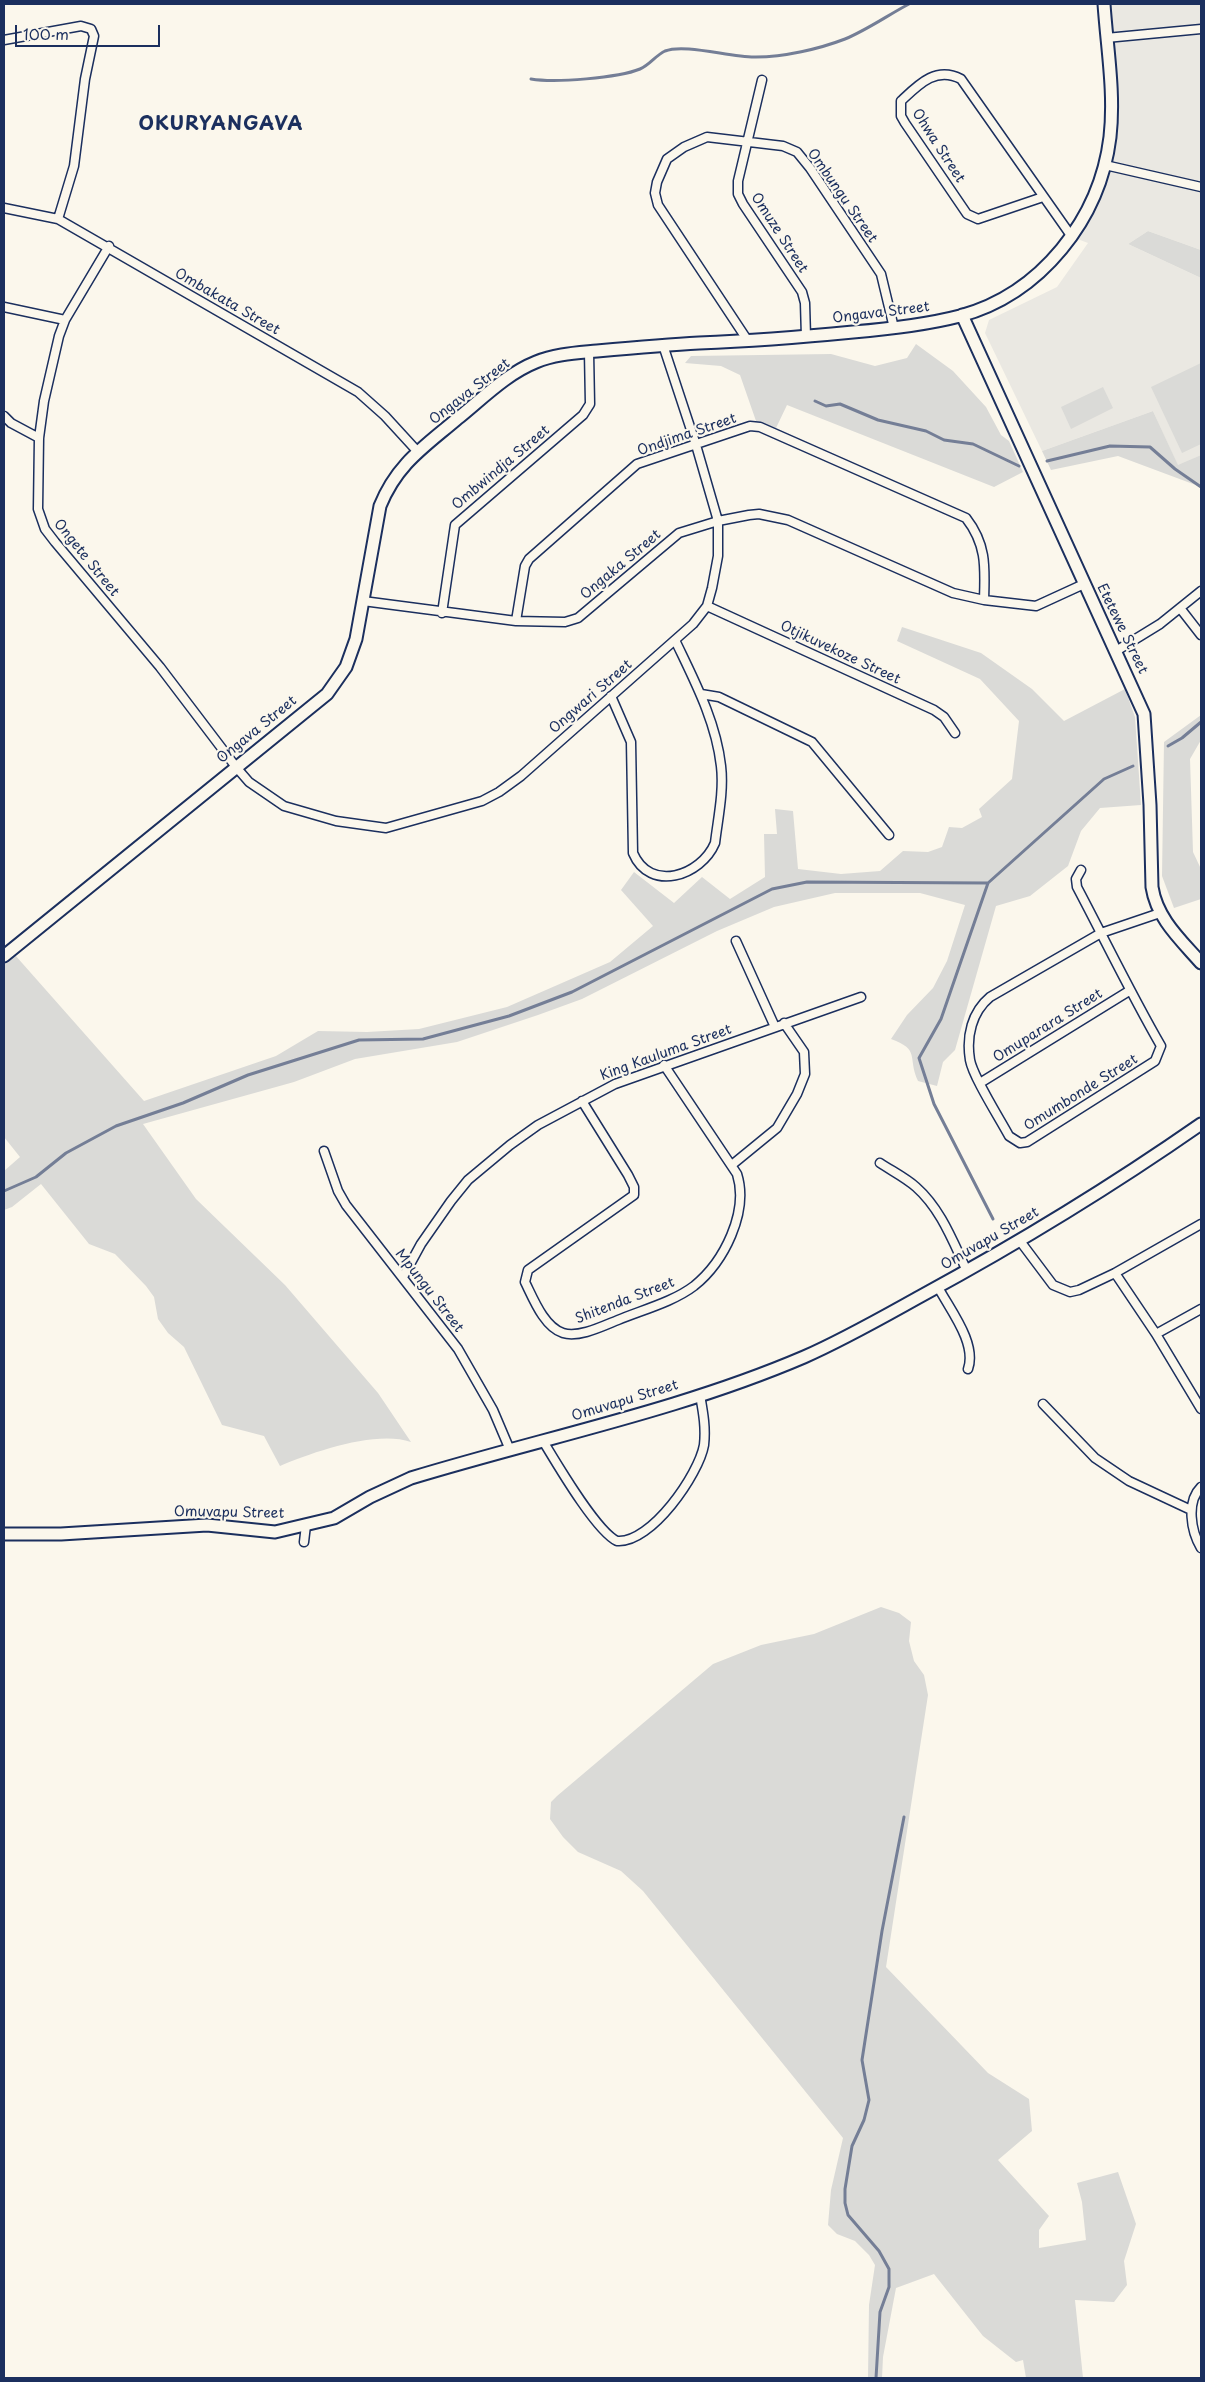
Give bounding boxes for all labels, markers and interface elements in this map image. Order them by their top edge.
scale bar [18,15,162,47]
text: 100 m [23,22,69,45]
street label: Ohwa Street [908,106,968,186]
district label: OKURYANGAVA [139,114,303,136]
street label: Ombungu Street [803,146,881,246]
street label: Omuze Street [747,190,811,276]
street label: Ombakata Street [172,265,282,339]
street label: Ongava Street [832,299,930,327]
street label: Ongava Street [426,355,514,429]
street label: Ondjima Street [635,410,739,460]
street label: Ombwindja Street [449,422,553,514]
street label: Ongete Street [50,516,122,600]
street label: Ongaka Street [577,527,665,603]
street label: Etetewe Street [1093,581,1151,677]
street label: Otjikuvekoze Street [777,618,903,688]
street label: Ongwari Street [546,657,636,737]
street label: Ongava Street [214,693,300,767]
street label: Omuparara Street [990,986,1106,1066]
street label: King Kauluma Street [598,1021,734,1085]
street label: Omumbonde Street [1021,1051,1141,1135]
street label: Omuvapu Street [938,1204,1042,1274]
street label: Mpungu Street [391,1246,467,1336]
street label: Shitenda Street [573,1274,677,1328]
street label: Omuvapu Street [570,1377,680,1425]
street label: Omuvapu Street [174,1504,284,1522]

